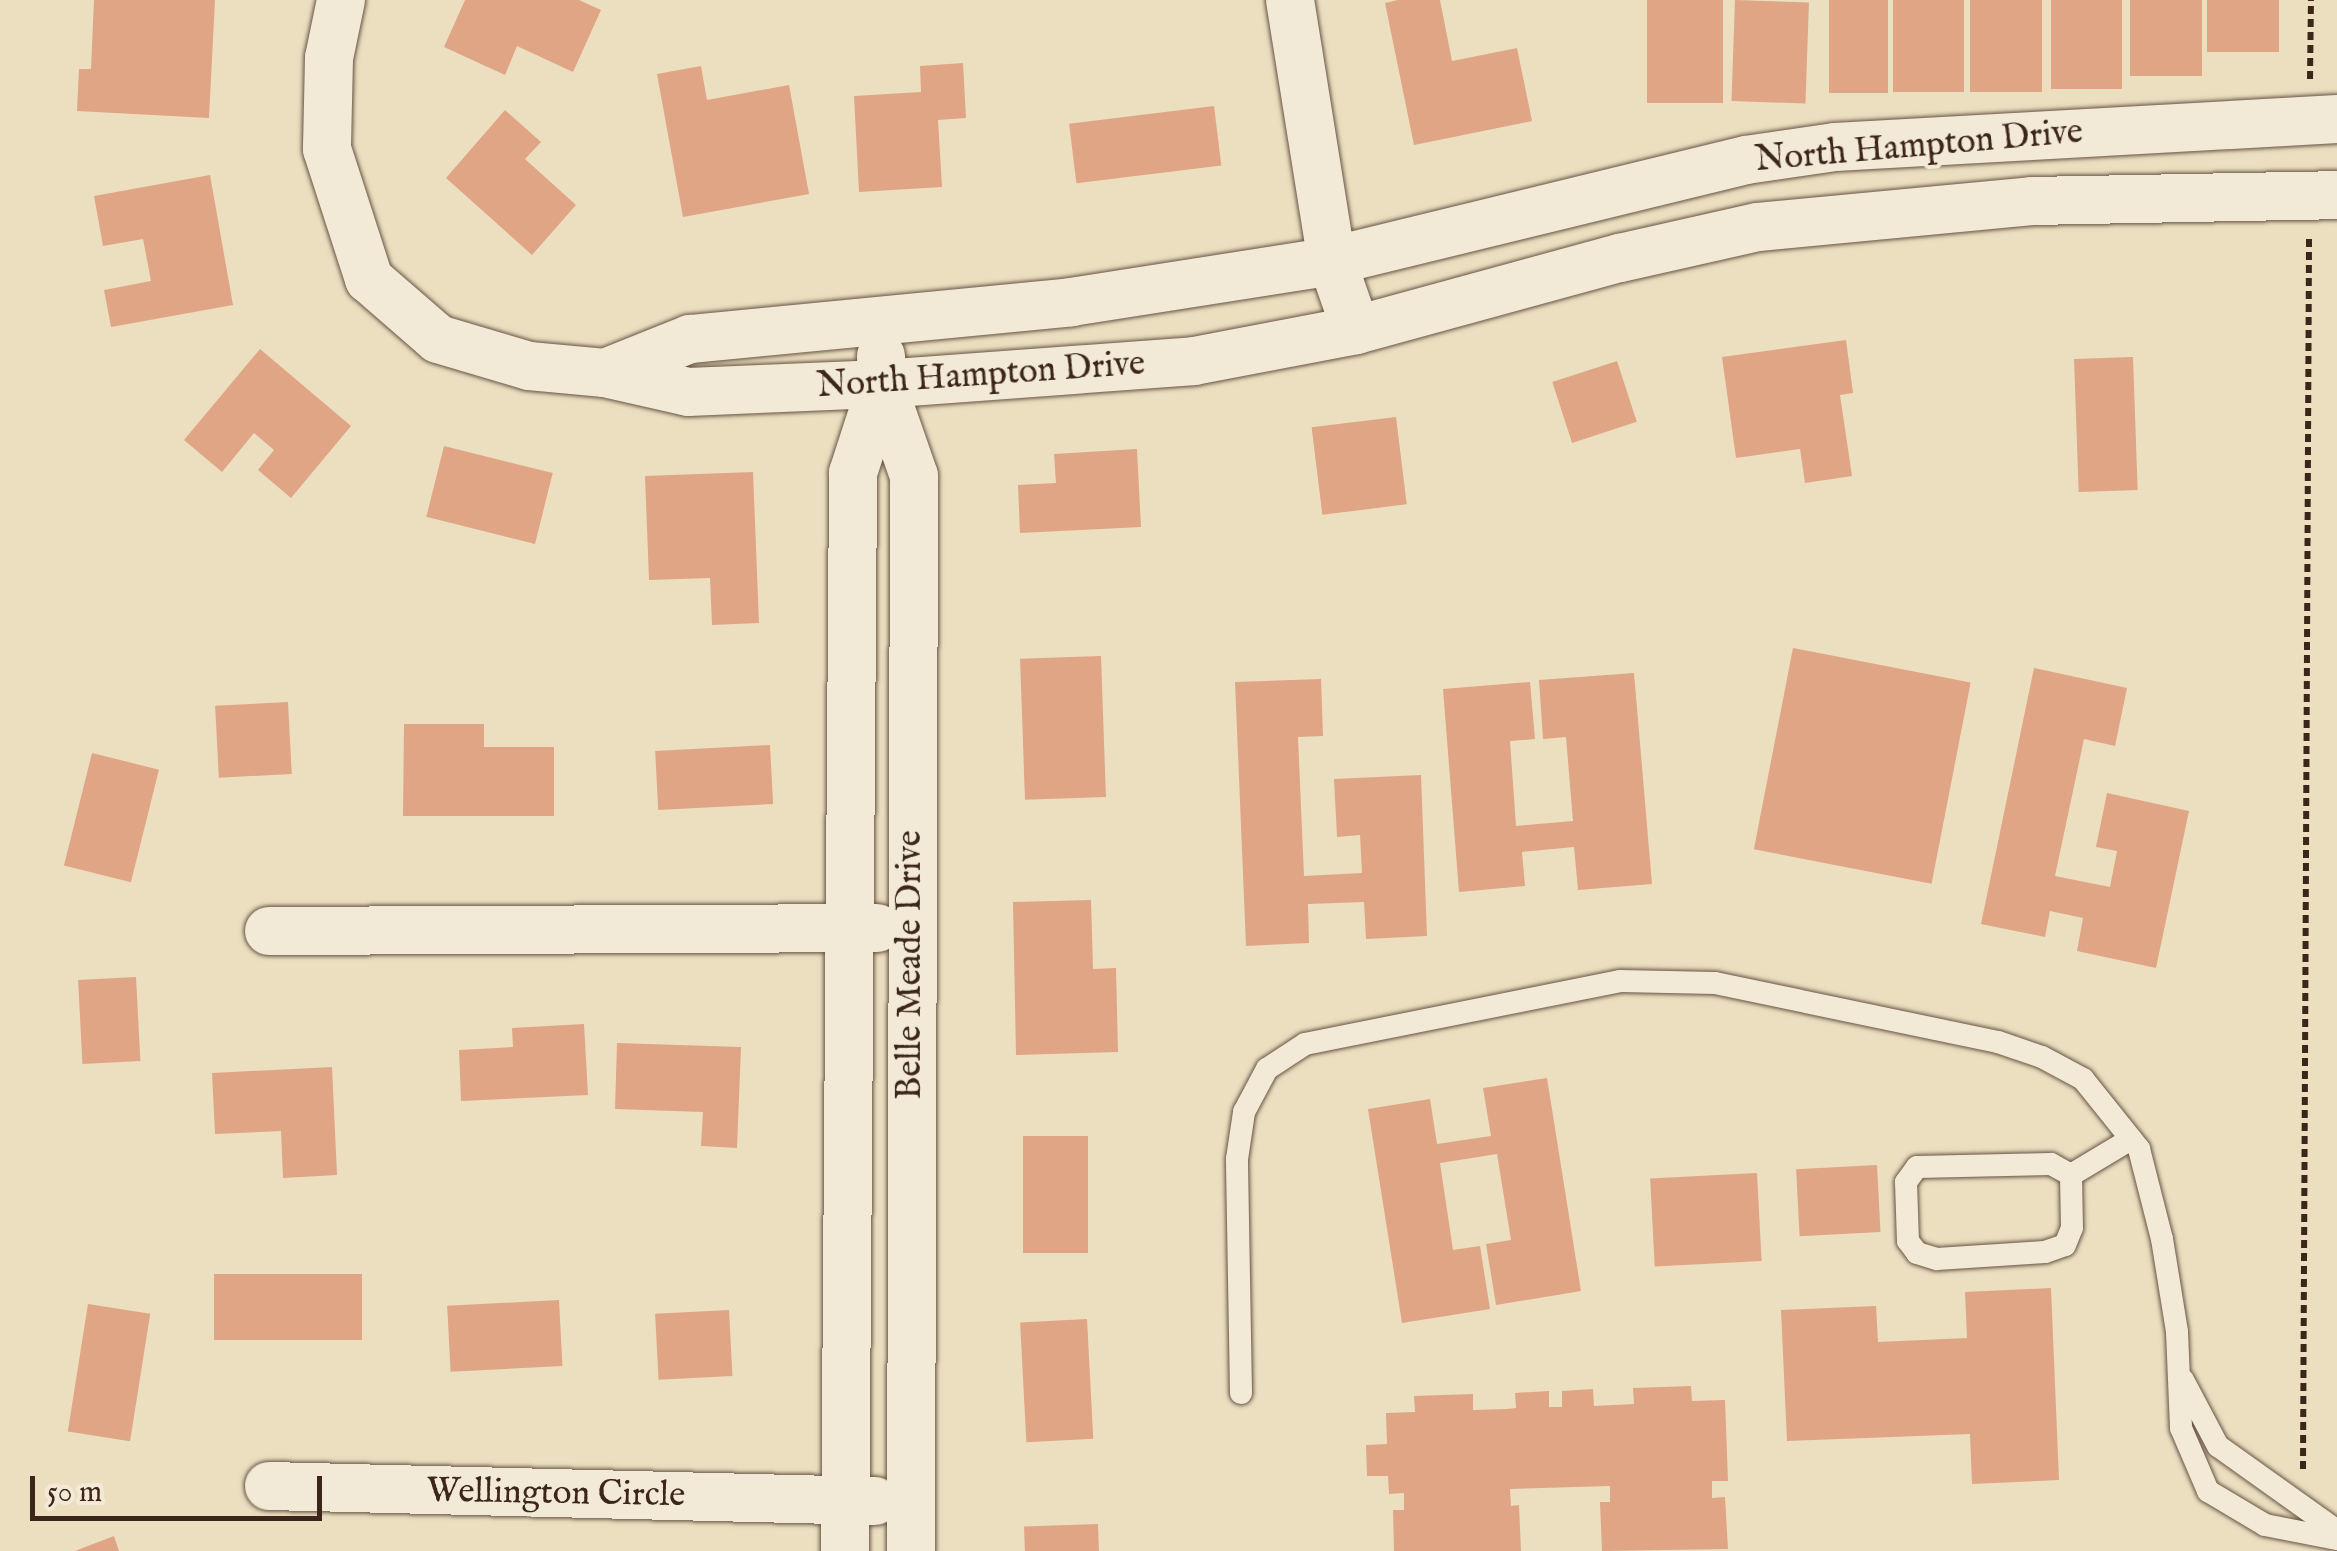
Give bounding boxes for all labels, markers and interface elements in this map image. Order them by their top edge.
street label: North Hampton Drive [1753,112,2085,182]
street label: North Hampton Drive [816,344,1146,408]
street label: Belle Meade Drive [890,830,932,1100]
scale bar [35,1456,328,1518]
street label: Wellington Circle [426,1471,686,1517]
text: 50 m [47,1474,102,1512]

